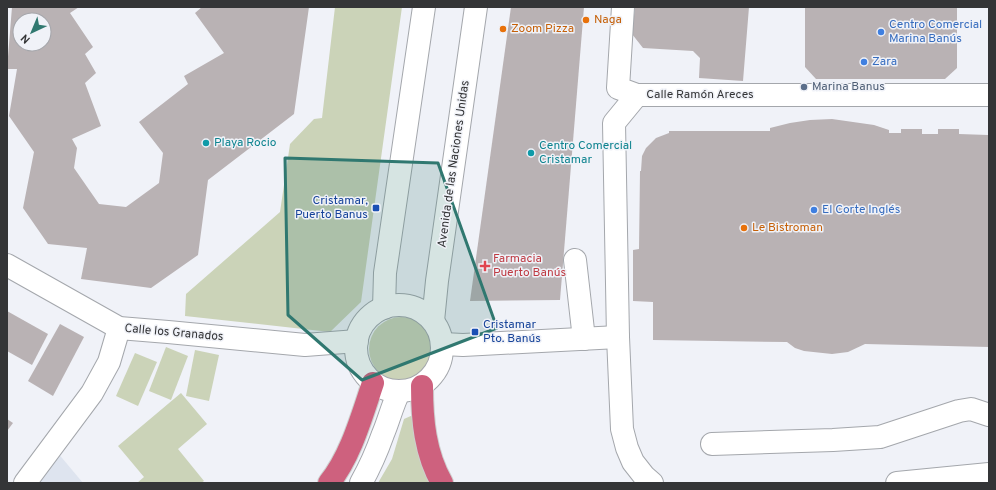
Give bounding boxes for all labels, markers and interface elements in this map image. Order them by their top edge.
north arrow [12,12,52,52]
place label: Naga [594,12,622,28]
marker: Naga [581,15,591,25]
place label: Centro Comercial Marina Banús [889,17,982,47]
place label: Zoom Pizza [511,21,574,37]
marker: Zoom Pizza [498,24,508,34]
marker: Centro Comercial Marina Banús [876,27,886,37]
text: N [18,31,33,46]
place label: Zara [872,54,897,70]
marker: Zara [859,57,869,67]
street label: Avenida de las Naciones Unidas [434,79,474,249]
place label: Marina Banus [812,79,885,95]
marker: Marina Banus [799,82,809,92]
street label: Calle Ramón Areces [646,87,754,103]
place label: Playa Rocio [214,135,277,151]
marker: Playa Rocio [201,138,211,148]
place label: Centro Comercial Cristamar [539,138,632,168]
marker: Centro Comercial Cristamar [526,148,536,158]
place label: Cristamar, Puerto Banus [295,193,368,223]
place label: El Corte Inglés [822,202,900,218]
marker: Cristamar, Puerto Banus [371,203,381,213]
marker: El Corte Inglés [809,205,819,215]
place label: Le Bistroman [752,220,823,236]
marker: Le Bistroman [739,223,749,233]
place label: Farmacia Puerto Banús [493,251,566,281]
marker: Farmacia Puerto Banús [480,261,490,271]
place label: Cristamar Pto. Banús [483,317,541,347]
street label: Calle los Granados [124,321,224,345]
marker: Cristamar Pto. Banús [470,327,480,337]

